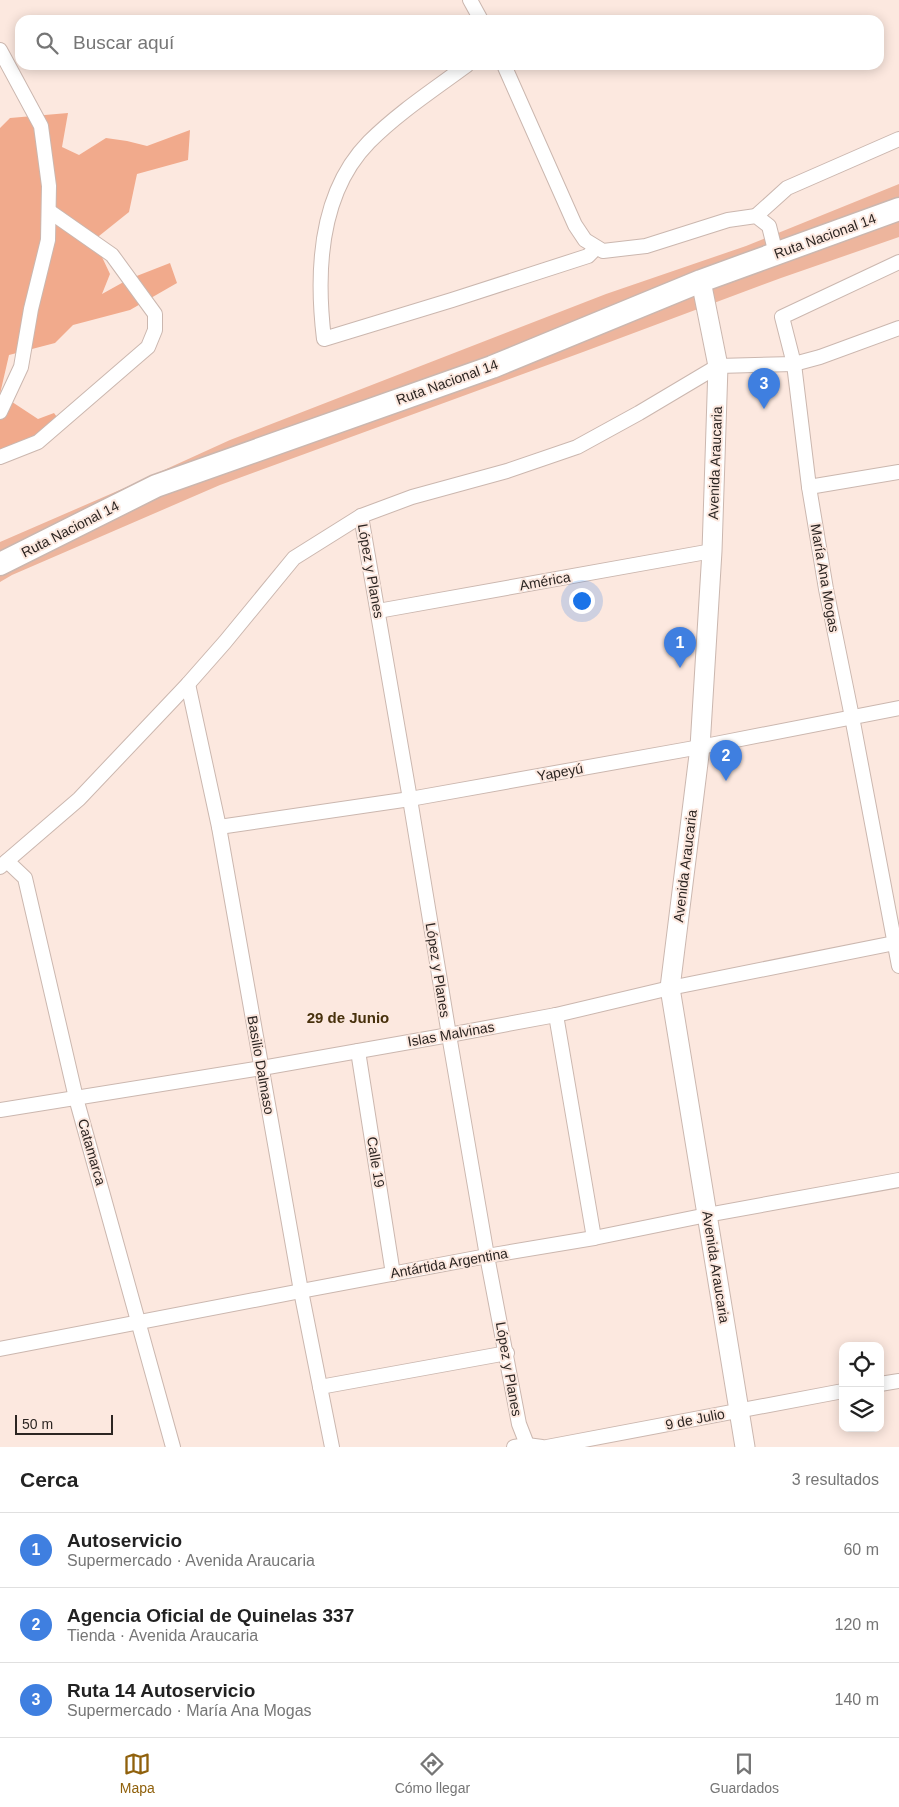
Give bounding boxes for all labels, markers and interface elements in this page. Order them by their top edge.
search box [15,15,884,70]
icon: search [33,29,61,57]
text: Buscar aquí [73,32,174,53]
street label: Ruta Nacional 14 [772,210,878,262]
street label: Ruta Nacional 14 [394,356,500,408]
pin: 3 [748,368,780,409]
street label: Avenida Araucaria [705,406,725,520]
street label: Ruta Nacional 14 [19,497,122,561]
street label: López y Planes [355,522,387,620]
street label: María Ana Mogas [808,523,842,633]
street label: América [518,569,572,593]
your location [569,588,595,614]
pin: 1 [664,627,696,668]
pin: 2 [710,740,742,781]
street label: Yapeyú [536,760,584,784]
street label: Avenida Araucaria [670,809,700,923]
street label: López y Planes [423,921,453,1019]
district label: 29 de Junio [307,1009,389,1026]
street label: Basilio Dalmaso [244,1014,278,1116]
street label: Islas Malvinas [406,1018,496,1050]
street label: Catamarca [75,1117,109,1187]
street label: Calle 19 [364,1135,388,1189]
street label: Avenida Araucaria [699,1210,733,1324]
street label: Antártida Argentina [389,1245,509,1281]
street label: López y Planes [493,1320,525,1418]
map controls [839,1342,884,1432]
button: locate [839,1342,884,1387]
button: layers [839,1387,884,1432]
street label: 9 de Julio [664,1405,726,1433]
scale bar [15,1412,112,1435]
text: 50 m [22,1416,53,1432]
text: Cerca [20,1468,78,1491]
text: 3 resultados [792,1471,879,1488]
text: Autoservicio [67,1530,182,1551]
text: 1 [32,1541,40,1558]
text: 60 m [843,1541,879,1558]
text: Supermercado · Avenida Araucaria [67,1552,315,1569]
text: Agencia Oficial de Quinelas 337 [67,1605,354,1626]
text: 2 [32,1616,40,1633]
text: 120 m [835,1616,879,1633]
text: Tienda · Avenida Araucaria [67,1627,258,1644]
text: Ruta 14 Autoservicio [67,1680,255,1701]
text: 3 [32,1691,40,1708]
text: 140 m [835,1691,879,1708]
text: Supermercado · María Ana Mogas [67,1702,312,1719]
tab: Mapa [120,1750,155,1796]
tab: Cómo llegar [395,1750,470,1796]
tab: Guardados [710,1750,779,1796]

